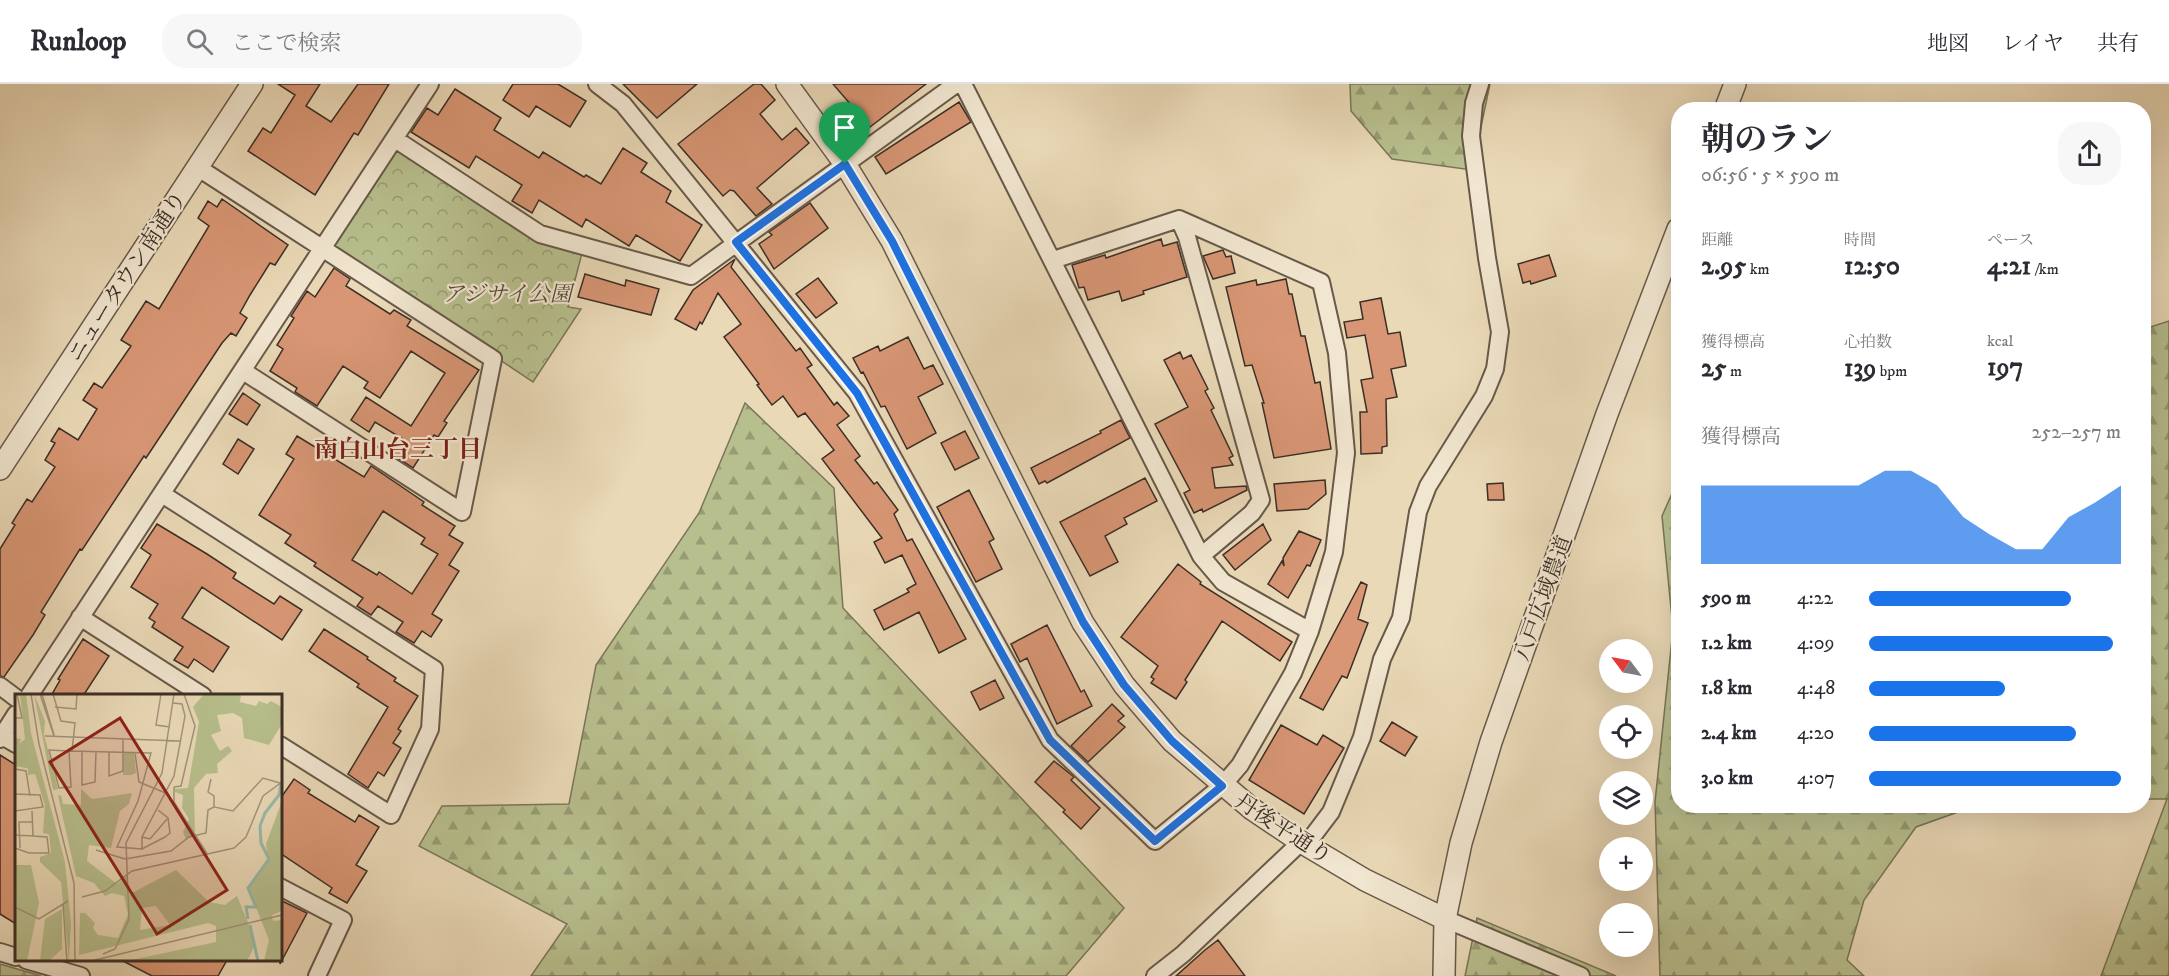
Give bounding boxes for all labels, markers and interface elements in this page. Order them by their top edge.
search box [162,14,582,68]
text: Runloop [30,24,126,59]
icon: search [183,25,216,58]
text: ここで検索 [231,30,341,57]
text: 地図 [1927,31,1969,57]
text: レイヤ [2002,31,2064,57]
text: 共有 [2097,31,2139,57]
pin [819,102,870,164]
icon: arrive [828,111,861,144]
text: 朝のラン [1701,120,1833,161]
button: share [2058,122,2121,185]
text: 06:56 · 5 × 590 m [1701,163,1839,188]
street label: ニュータウン南通り [62,186,193,367]
text: 距離 [1701,230,1733,250]
text: 時間 [1844,230,1876,250]
text: ペース [1987,230,2034,250]
text: 2.95 [1701,250,1746,283]
text: 12:50 [1844,250,1900,283]
text: 4:21 [1987,250,2031,283]
text: km [1746,259,1770,279]
text: /km [2031,259,2059,279]
park label: アジサイ公園 [442,281,575,308]
text: kcal [1987,331,2013,351]
text: 獲得標高 [1701,332,1765,352]
text: 心拍数 [1844,332,1892,352]
text: 197 [1987,351,2023,384]
text: 25 [1701,352,1727,385]
text: 139 [1844,352,1876,385]
text: m [1727,361,1742,381]
text: bpm [1876,361,1907,381]
text: 252–257 m [2031,420,2121,445]
text: 獲得標高 [1701,425,1781,450]
district label: 南白山台三丁目 [314,435,482,465]
street label: 八戸広域農道 [1508,532,1579,665]
text: 590 m [1701,586,1751,611]
text: 4:22 [1797,586,1833,611]
text: 1.2 km [1701,631,1752,656]
text: 4:09 [1797,631,1834,656]
north arrow [1599,639,1653,693]
map controls [1599,639,1653,957]
text: 1.8 km [1701,676,1752,701]
text: 4:48 [1797,676,1835,701]
inset map [15,694,282,961]
button: locate [1599,705,1653,759]
text: 2.4 km [1701,721,1757,746]
text: 4:20 [1797,721,1834,746]
text: 3.0 km [1701,766,1753,791]
text: 4:07 [1797,766,1835,791]
button: layers [1599,771,1653,825]
street label: 丹後平通り [1230,788,1337,871]
button: + [1599,837,1653,891]
button: − [1599,903,1653,957]

